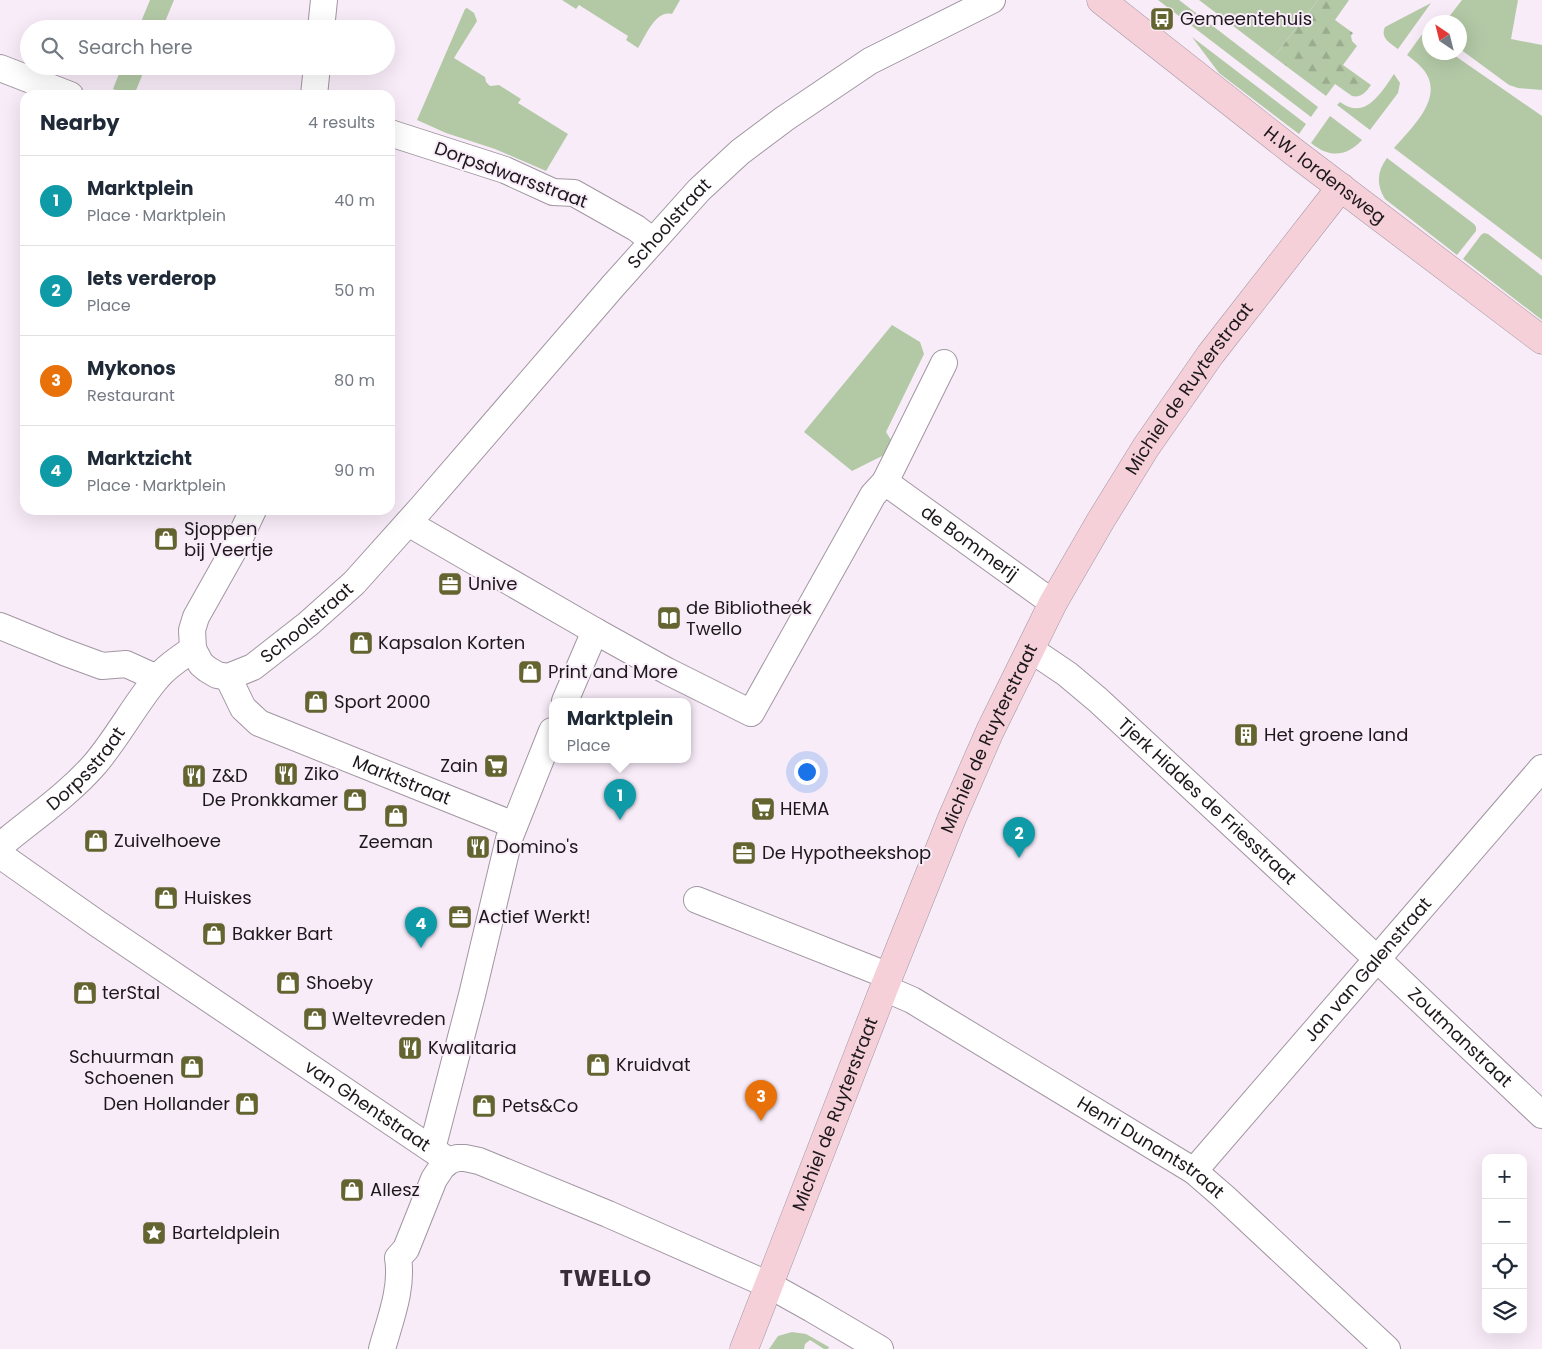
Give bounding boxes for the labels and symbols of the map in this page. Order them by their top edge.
bus stop icon: Gemeentehuis [1149,6,1175,32]
place label: Gemeentehuis [1180,6,1312,31]
north arrow [1422,15,1467,60]
street label: H.W. Iordensweg [1259,120,1391,229]
street label: Dorpsdwarsstraat [431,135,591,214]
street label: Schoolstraat [621,172,716,274]
street label: Michiel de Ruyterstraat [1119,297,1258,479]
street label: de Bommerij [916,499,1023,586]
place label: Sjoppen bij Veertje [184,516,273,562]
shop icon: Sjoppen bij Veertje [153,526,179,552]
office icon: Unive [437,571,463,597]
place label: Unive [468,571,517,596]
street label: Schoolstraat [255,577,358,669]
place label: de Bibliotheek Twello [686,595,813,641]
library icon: de Bibliotheek Twello [656,605,682,631]
shop icon: Kapsalon Korten [348,630,374,656]
place label: Kapsalon Korten [378,630,525,655]
street label: Michiel de Ruyterstraat [934,639,1043,837]
shop icon: Print and More [517,659,543,685]
place label: Print and More [548,659,678,684]
shop icon: Sport 2000 [303,689,329,715]
place label: Sport 2000 [334,689,431,714]
street label: Tjerk Hiddes de Friesstraat [1113,712,1302,890]
street label: Dorpsstraat [41,722,131,816]
building icon: Het groene land [1233,722,1259,748]
place label: Het groene land [1264,722,1408,747]
street label: Marktstraat [349,749,455,810]
place label: Zain [440,753,478,778]
supermarket icon: Zain [483,753,509,779]
your location [794,759,820,785]
restaurant icon: Ziko [273,761,299,787]
place label: Ziko [304,761,339,786]
restaurant icon: Z&D [181,763,207,789]
place label: Z&D [212,763,248,788]
pin: 1 [604,779,636,820]
place label: De Pronkkamer [202,787,338,812]
shop icon: De Pronkkamer [342,787,368,813]
supermarket icon: HEMA [750,796,776,822]
place label: HEMA [780,796,829,821]
shop icon: Zeeman [383,803,409,829]
pin: 2 [1003,817,1035,858]
shop icon: Zuivelhoeve [83,828,109,854]
place label: Zuivelhoeve [114,828,221,853]
place label: Zeeman [359,829,433,854]
restaurant icon: Domino's [465,834,491,860]
place label: Domino's [496,834,579,859]
office icon: De Hypotheekshop [731,840,757,866]
place label: De Hypotheekshop [762,840,931,865]
shop icon: Huiskes [153,885,179,911]
place label: Huiskes [184,885,252,910]
street label: Jan van Galenstraat [1298,892,1437,1047]
office icon: Actief Werkt! [447,904,473,930]
place label: Actief Werkt! [478,904,591,929]
pin: 4 [405,907,437,948]
shop icon: Bakker Bart [201,921,227,947]
place label: Bakker Bart [232,921,333,946]
shop icon: Shoeby [275,970,301,996]
place label: Shoeby [306,970,373,995]
shop icon: terStal [72,980,98,1006]
place label: terStal [102,980,160,1005]
street label: Zoutmanstraat [1403,982,1518,1093]
shop icon: Weltevreden [302,1006,328,1032]
place label: Weltevreden [332,1006,446,1031]
street label: Michiel de Ruyterstraat [786,1013,884,1214]
restaurant icon: Kwalitaria [397,1035,423,1061]
place label: Kwalitaria [428,1035,517,1060]
place label: Schuurman Schoenen [69,1044,174,1090]
shop icon: Kruidvat [585,1052,611,1078]
place label: Kruidvat [616,1052,690,1077]
shop icon: Schuurman Schoenen [179,1054,205,1080]
street label: van Ghentstraat [300,1054,436,1157]
pin: 3 [745,1080,777,1121]
street label: Henri Dunantstraat [1073,1090,1230,1204]
place label: Den Hollander [103,1091,230,1116]
shop icon: Den Hollander [234,1091,260,1117]
shop icon: Pets&Co [471,1093,497,1119]
place label: Pets&Co [502,1093,578,1118]
shop icon: Allesz [339,1177,365,1203]
place label: Allesz [370,1177,420,1202]
place icon: Barteldplein [141,1220,167,1246]
place label: Barteldplein [172,1220,280,1245]
district label: TWELLO [560,1263,652,1294]

